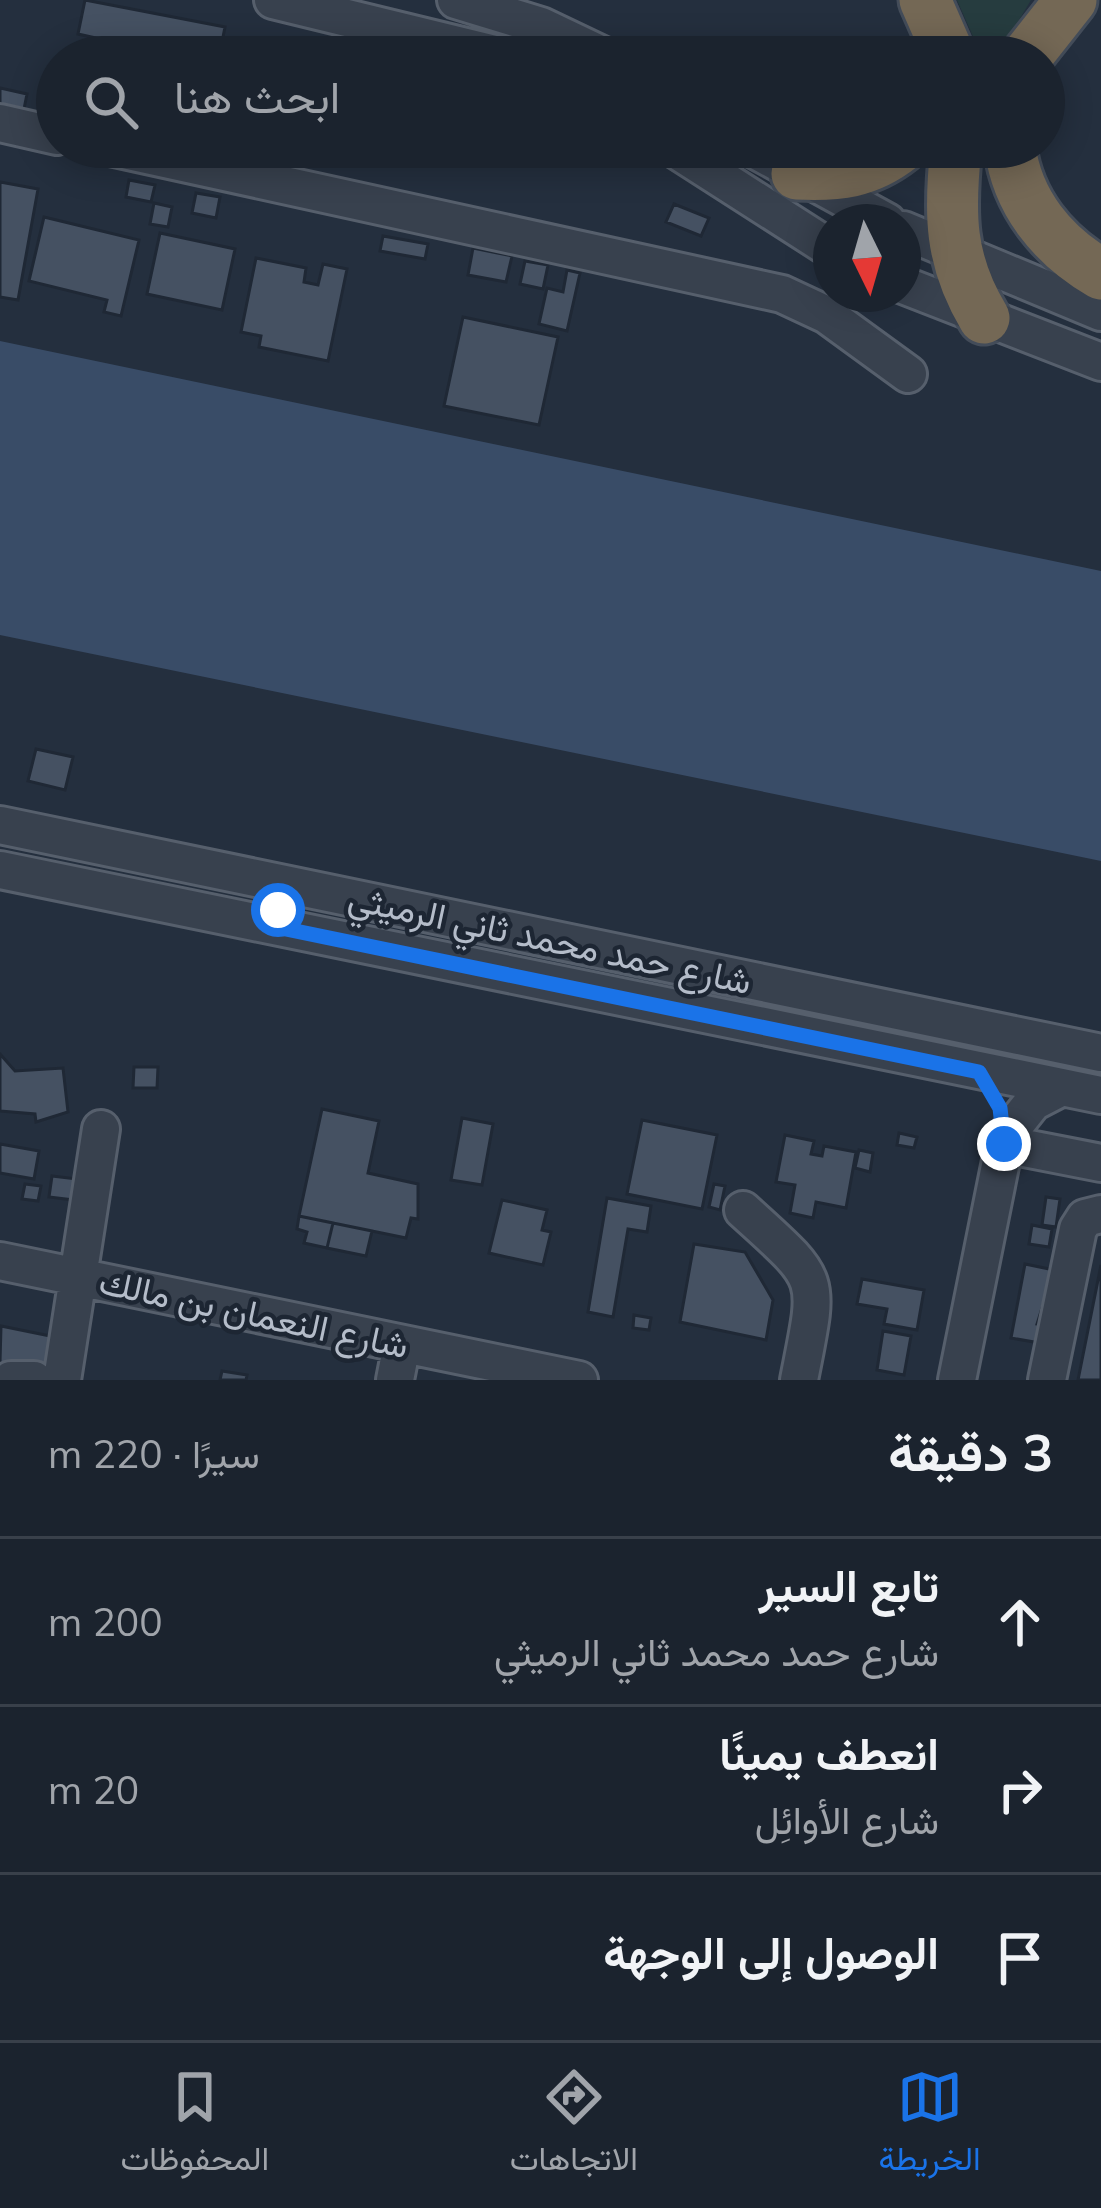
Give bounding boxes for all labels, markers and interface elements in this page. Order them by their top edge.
search box [36,36,1065,168]
text: ابحث هنا [174,68,340,124]
icon: search [78,69,144,135]
north arrow [813,204,921,312]
street label: شارع حمد محمد ثاني الرميثي [343,874,756,1011]
route start [251,883,305,937]
route end [977,1117,1031,1171]
street label: شارع النعمان بن مالك [95,1258,413,1370]
text: 3 دقيقة [888,1420,1053,1484]
text: سيرًا · 220 m [48,1429,260,1478]
text: تابع السير [759,1557,939,1613]
icon: ahead [987,1589,1053,1655]
text: 200 m [48,1597,163,1646]
text: شارع حمد محمد ثاني الرميثي [494,1627,939,1676]
text: انعطف يمينًا [719,1725,939,1781]
icon: right [987,1757,1053,1823]
text: 20 m [48,1765,139,1814]
text: شارع الأوائِل [755,1795,939,1844]
text: الوصول إلى الوجهة [603,1924,939,1980]
icon: arrive [987,1925,1053,1991]
tab: المحفوظات [120,2064,269,2188]
tab: الاتجاهات [510,2064,638,2188]
tab: الخريطة [879,2064,981,2188]

